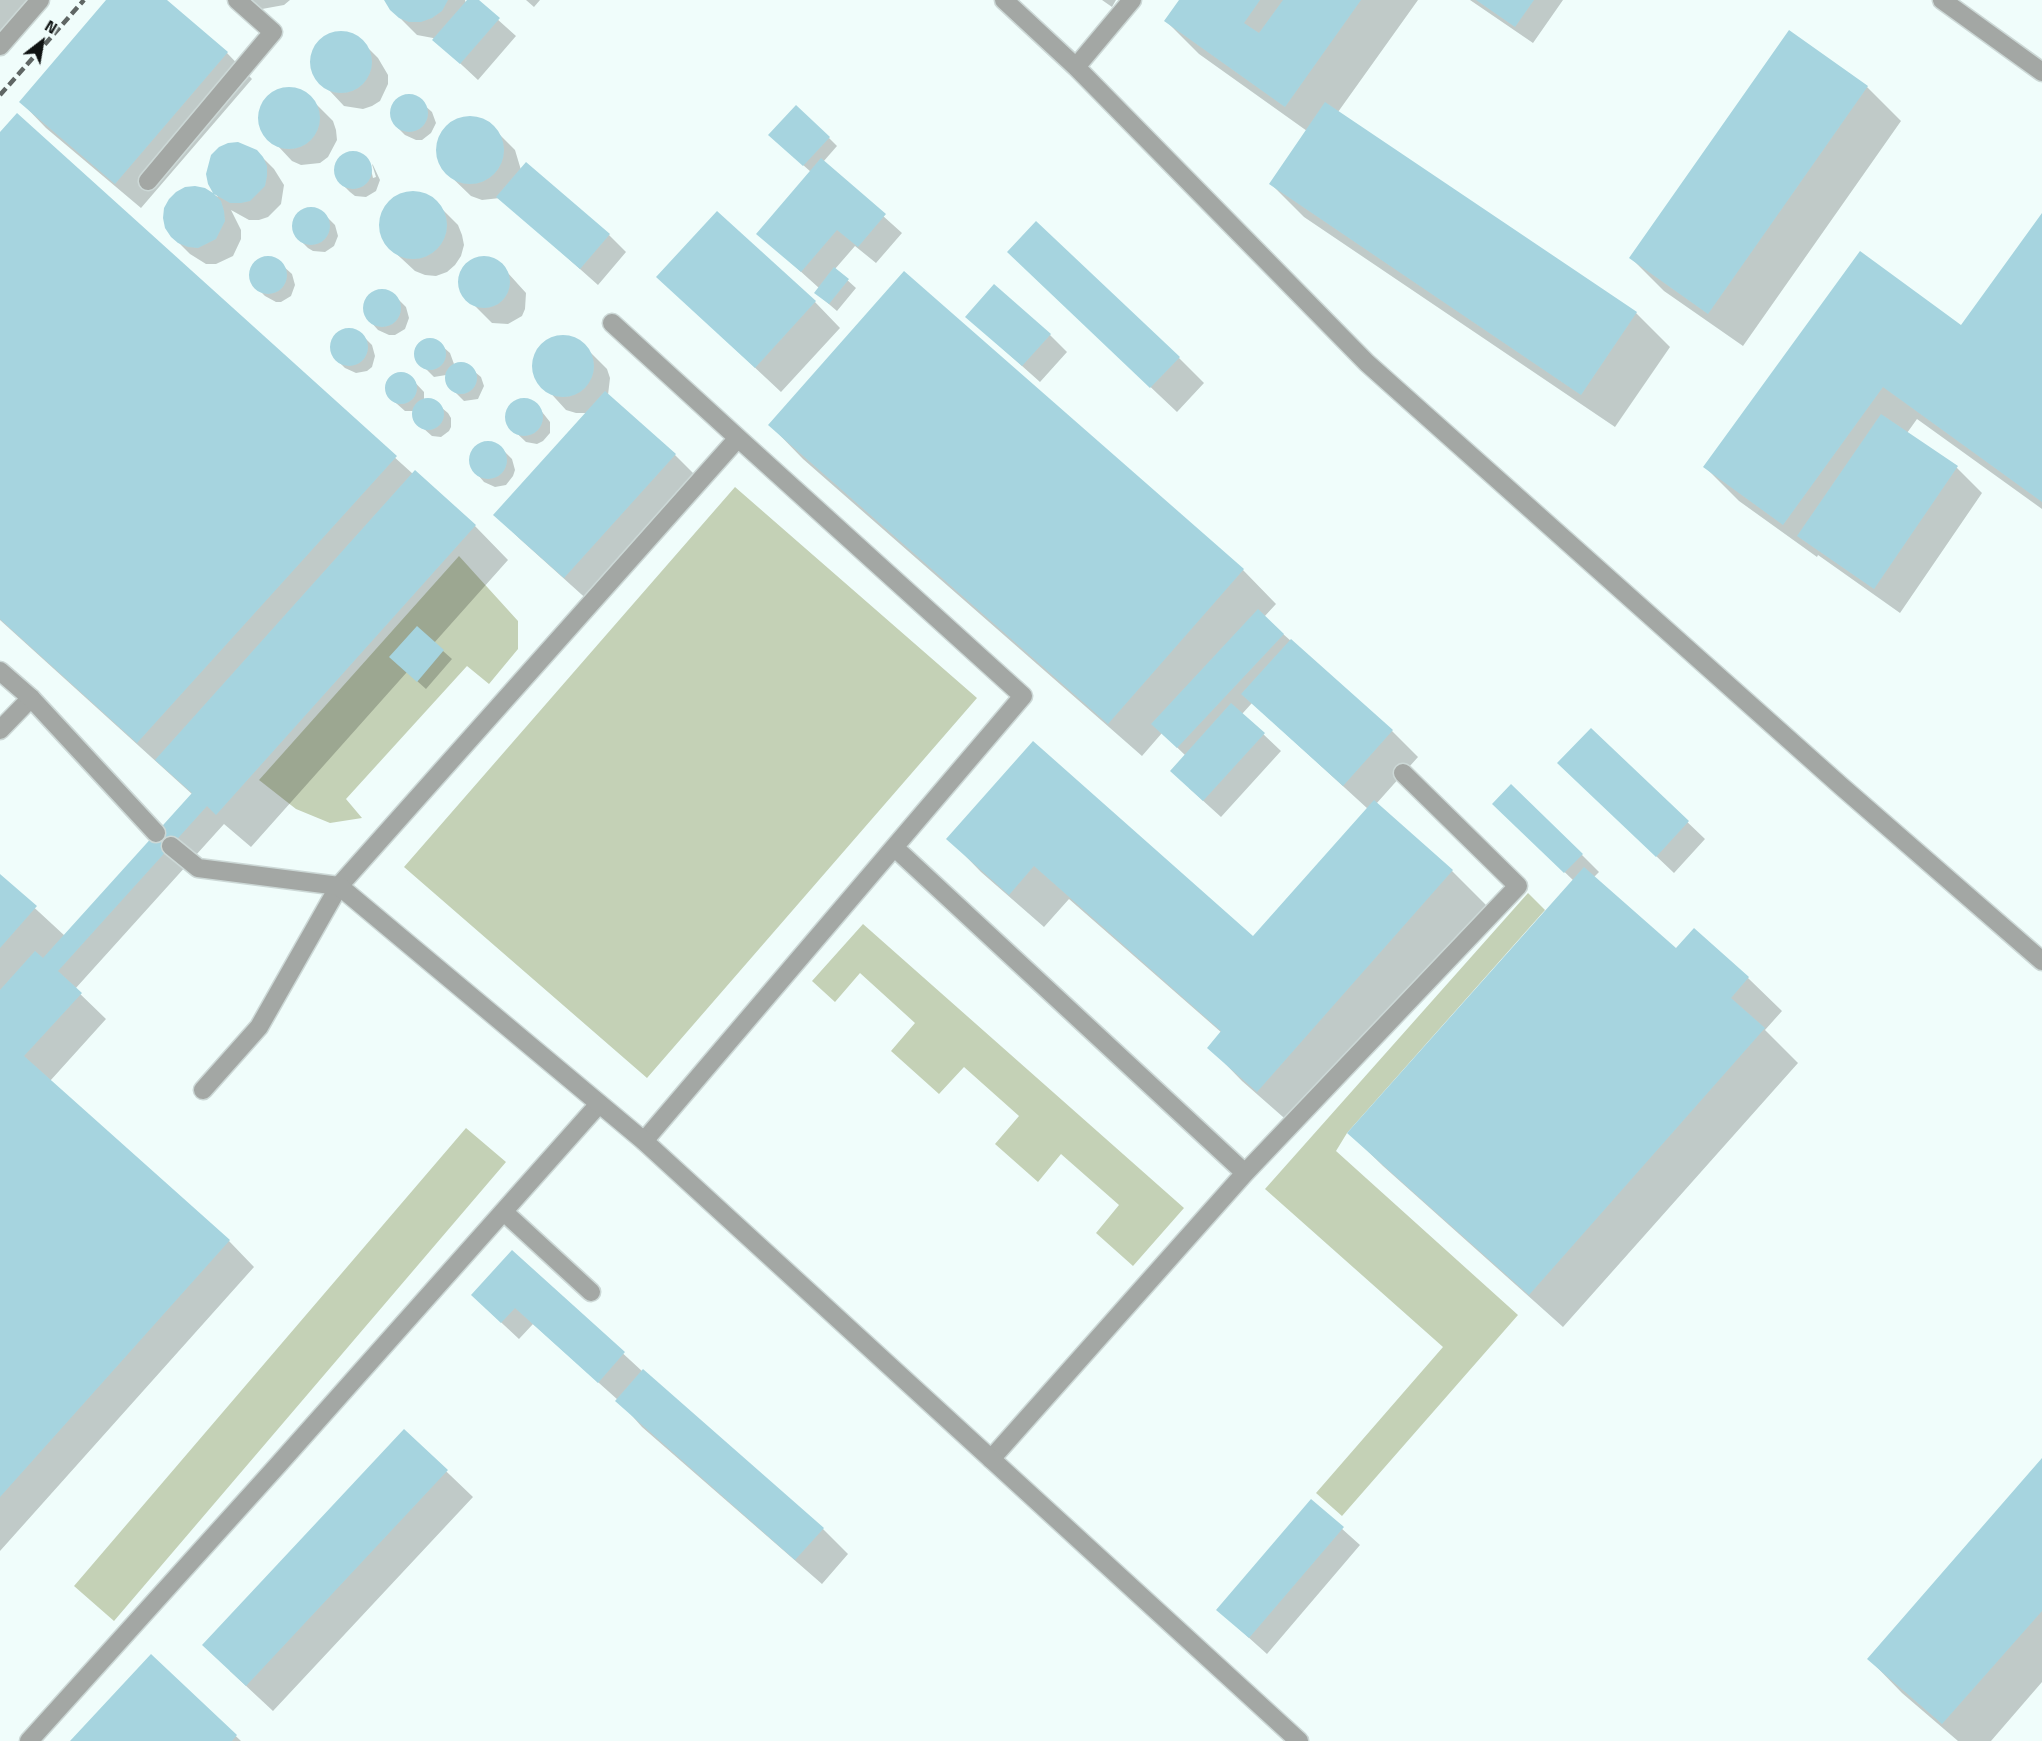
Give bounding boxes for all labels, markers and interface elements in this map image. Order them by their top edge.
north arrow [12,12,72,72]
text: N [40,13,62,40]

